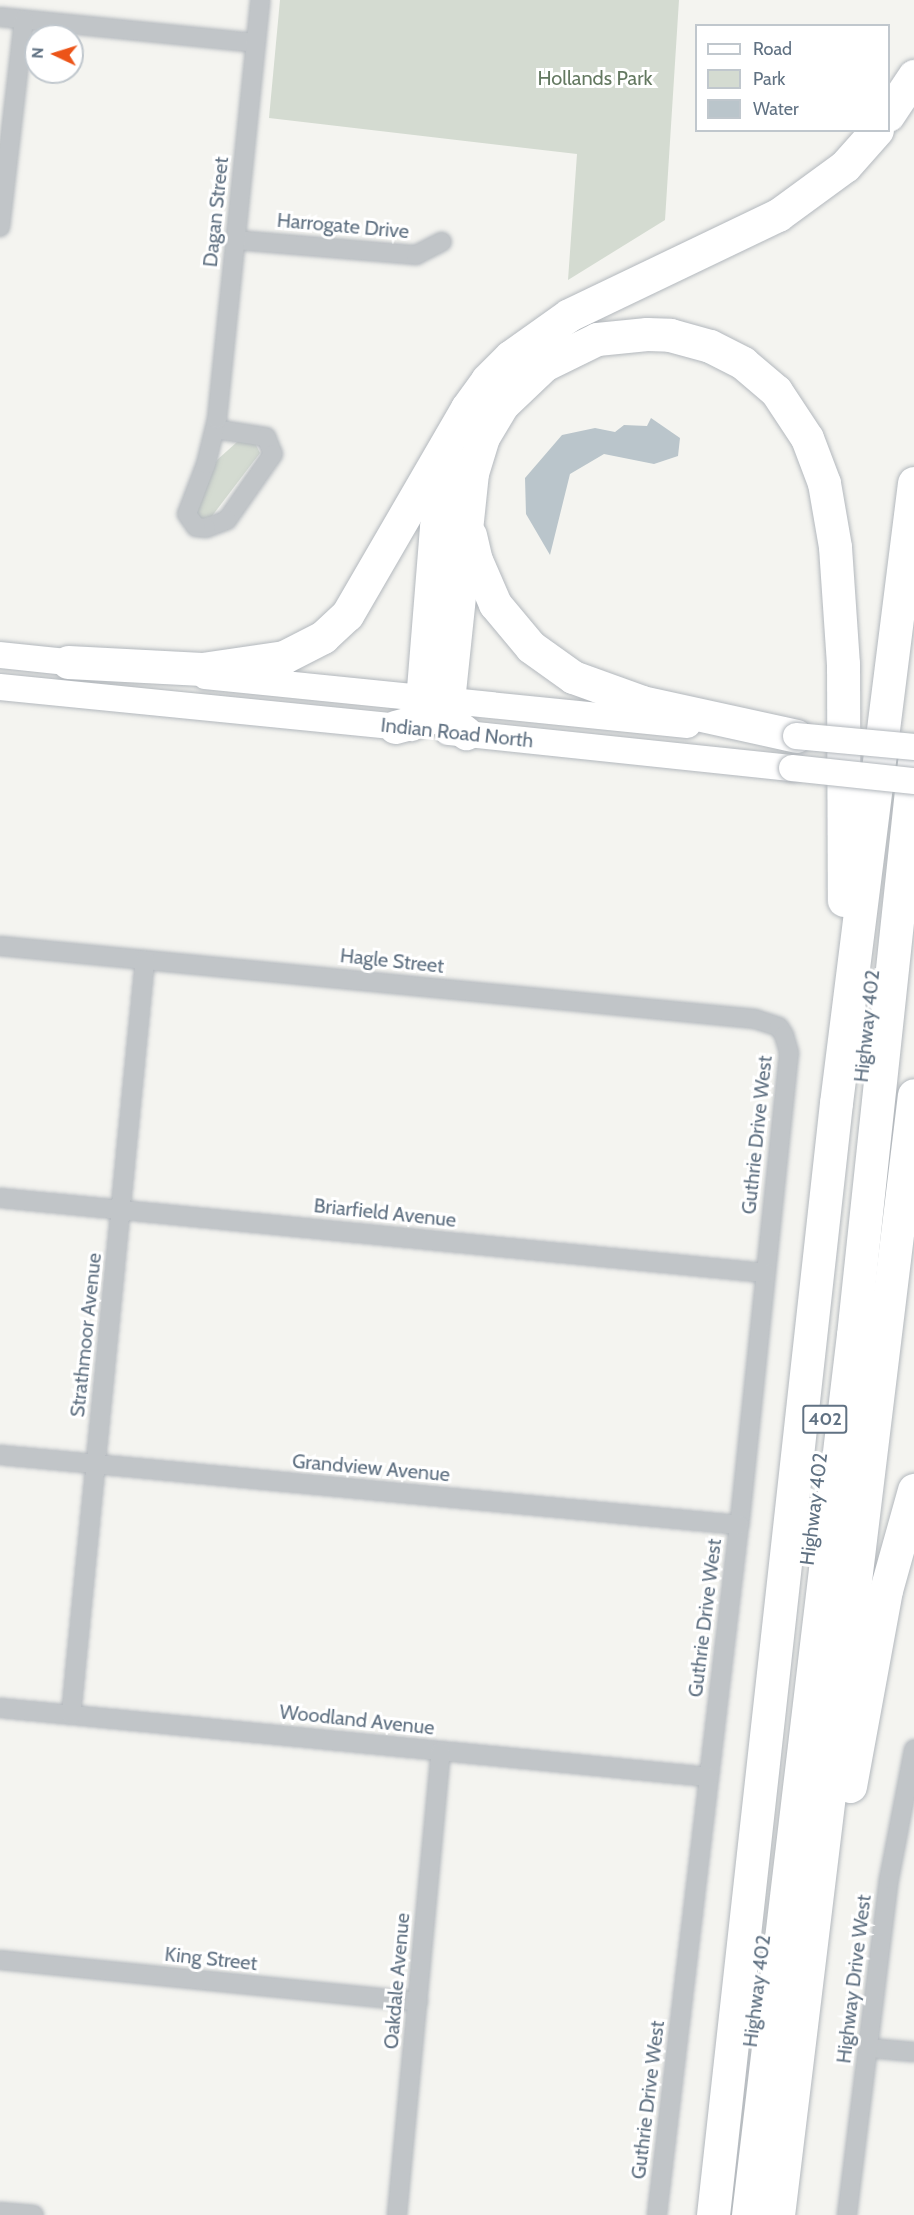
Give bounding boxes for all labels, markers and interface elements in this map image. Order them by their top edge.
north arrow [24,24,84,84]
legend [695,24,890,132]
text: Road [753,38,792,60]
text: N [28,47,47,59]
park label: Hollands Park [538,66,652,90]
text: Park [753,68,785,90]
text: Water [753,98,799,120]
street label: Dagan Street [198,156,234,268]
street label: Harrogate Drive [276,208,410,244]
street label: Indian Road North [380,713,534,753]
street label: Hagle Street [339,944,445,978]
street label: Highway 402 [849,969,885,1083]
street label: Guthrie Drive West [737,1054,777,1216]
street label: Briarfield Avenue [313,1194,457,1232]
street label: Strathmoor Avenue [65,1252,107,1418]
road number: 402 [801,1404,849,1434]
street label: Grandview Avenue [291,1449,451,1487]
street label: Highway 402 [795,1451,833,1567]
street label: Guthrie Drive West [683,1537,727,1699]
street label: Woodland Avenue [278,1700,436,1740]
street label: Highway Drive West [832,1893,876,2065]
street label: Oakdale Avenue [379,1912,415,2050]
street label: Highway 402 [738,1933,776,2049]
street label: King Street [163,1942,259,1976]
street label: Guthrie Drive West [626,2019,670,2181]

